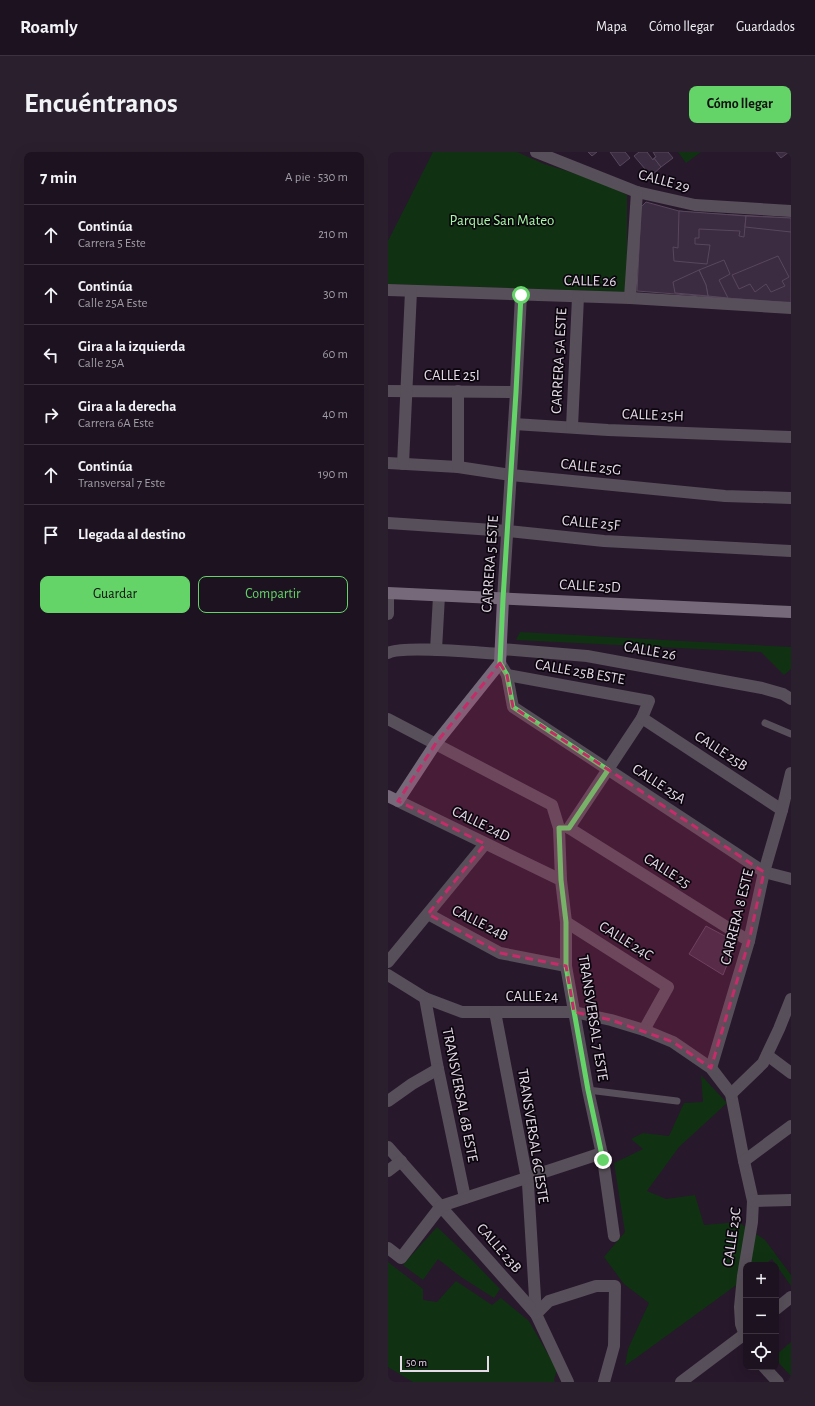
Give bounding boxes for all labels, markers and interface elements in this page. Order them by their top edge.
text: Roamly [20,18,78,37]
text: Mapa [596,20,627,34]
text: Cómo llegar [649,20,714,34]
text: Guardados [736,20,795,34]
button: Cómo llegar [689,86,791,123]
text: Encuéntranos [24,90,178,118]
street label: CALLE 29 [637,167,691,195]
text: 7 min [40,169,77,186]
text: A pie · 530 m [285,171,348,184]
park label: Parque San Mateo [450,213,554,228]
text: Continúa [78,219,133,234]
icon: ahead [40,224,62,246]
text: 210 m [318,228,348,241]
text: Carrera 5 Este [78,237,146,250]
street label: CALLE 26 [564,273,616,289]
text: Continúa [78,279,133,294]
icon: ahead [40,284,62,306]
route start [512,286,530,304]
text: 30 m [323,288,348,301]
text: Calle 25A Este [78,297,147,310]
street label: CARRERA 5A ESTE [549,308,569,414]
text: Gira a la izquierda [78,339,185,354]
icon: left [40,344,62,366]
text: 60 m [322,348,348,361]
text: Calle 25A [78,357,124,370]
street label: CALLE 25I [424,368,480,383]
text: Gira a la derecha [78,399,177,414]
icon: right [40,404,62,426]
street label: CALLE 25H [622,406,684,424]
text: 40 m [322,408,348,421]
text: Carrera 6A Este [78,417,154,430]
street label: CALLE 25G [560,456,622,478]
text: Continúa [78,459,133,474]
icon: ahead [40,464,62,486]
text: 190 m [318,468,348,481]
text: Transversal 7 Este [78,477,165,490]
street label: CALLE 25F [561,513,621,533]
street label: CARRERA 5 ESTE [479,515,501,613]
icon: arrive [40,524,62,546]
text: Llegada al destino [78,527,186,542]
button: Guardar [40,576,190,613]
button: Compartir [198,576,348,613]
street label: CALLE 25D [559,577,621,595]
street label: CALLE 26 [623,639,677,663]
street label: CALLE 25B ESTE [534,657,626,687]
street label: CALLE 25B [692,728,750,774]
street label: CALLE 25A [630,761,689,807]
street label: CALLE 24D [450,804,513,845]
street label: CALLE 25 [641,851,693,891]
street label: CARRERA 8 ESTE [718,868,756,966]
street label: CALLE 24B [450,903,510,943]
street label: CALLE 24C [596,919,656,963]
street label: TRANSVERSAL 7 ESTE [576,954,610,1082]
street label: CALLE 24 [506,989,558,1004]
street label: TRANSVERSAL 6B ESTE [440,1027,480,1163]
street label: TRANSVERSAL 6C ESTE [515,1068,551,1204]
route end [594,1151,612,1169]
street label: CALLE 23C [720,1206,744,1267]
street label: CALLE 23B [474,1221,524,1275]
map controls [743,1262,779,1370]
button: + [743,1262,779,1298]
button: − [743,1298,779,1334]
button: locate [743,1334,779,1370]
scale bar [400,1354,489,1373]
text: 50 m [406,1357,427,1368]

